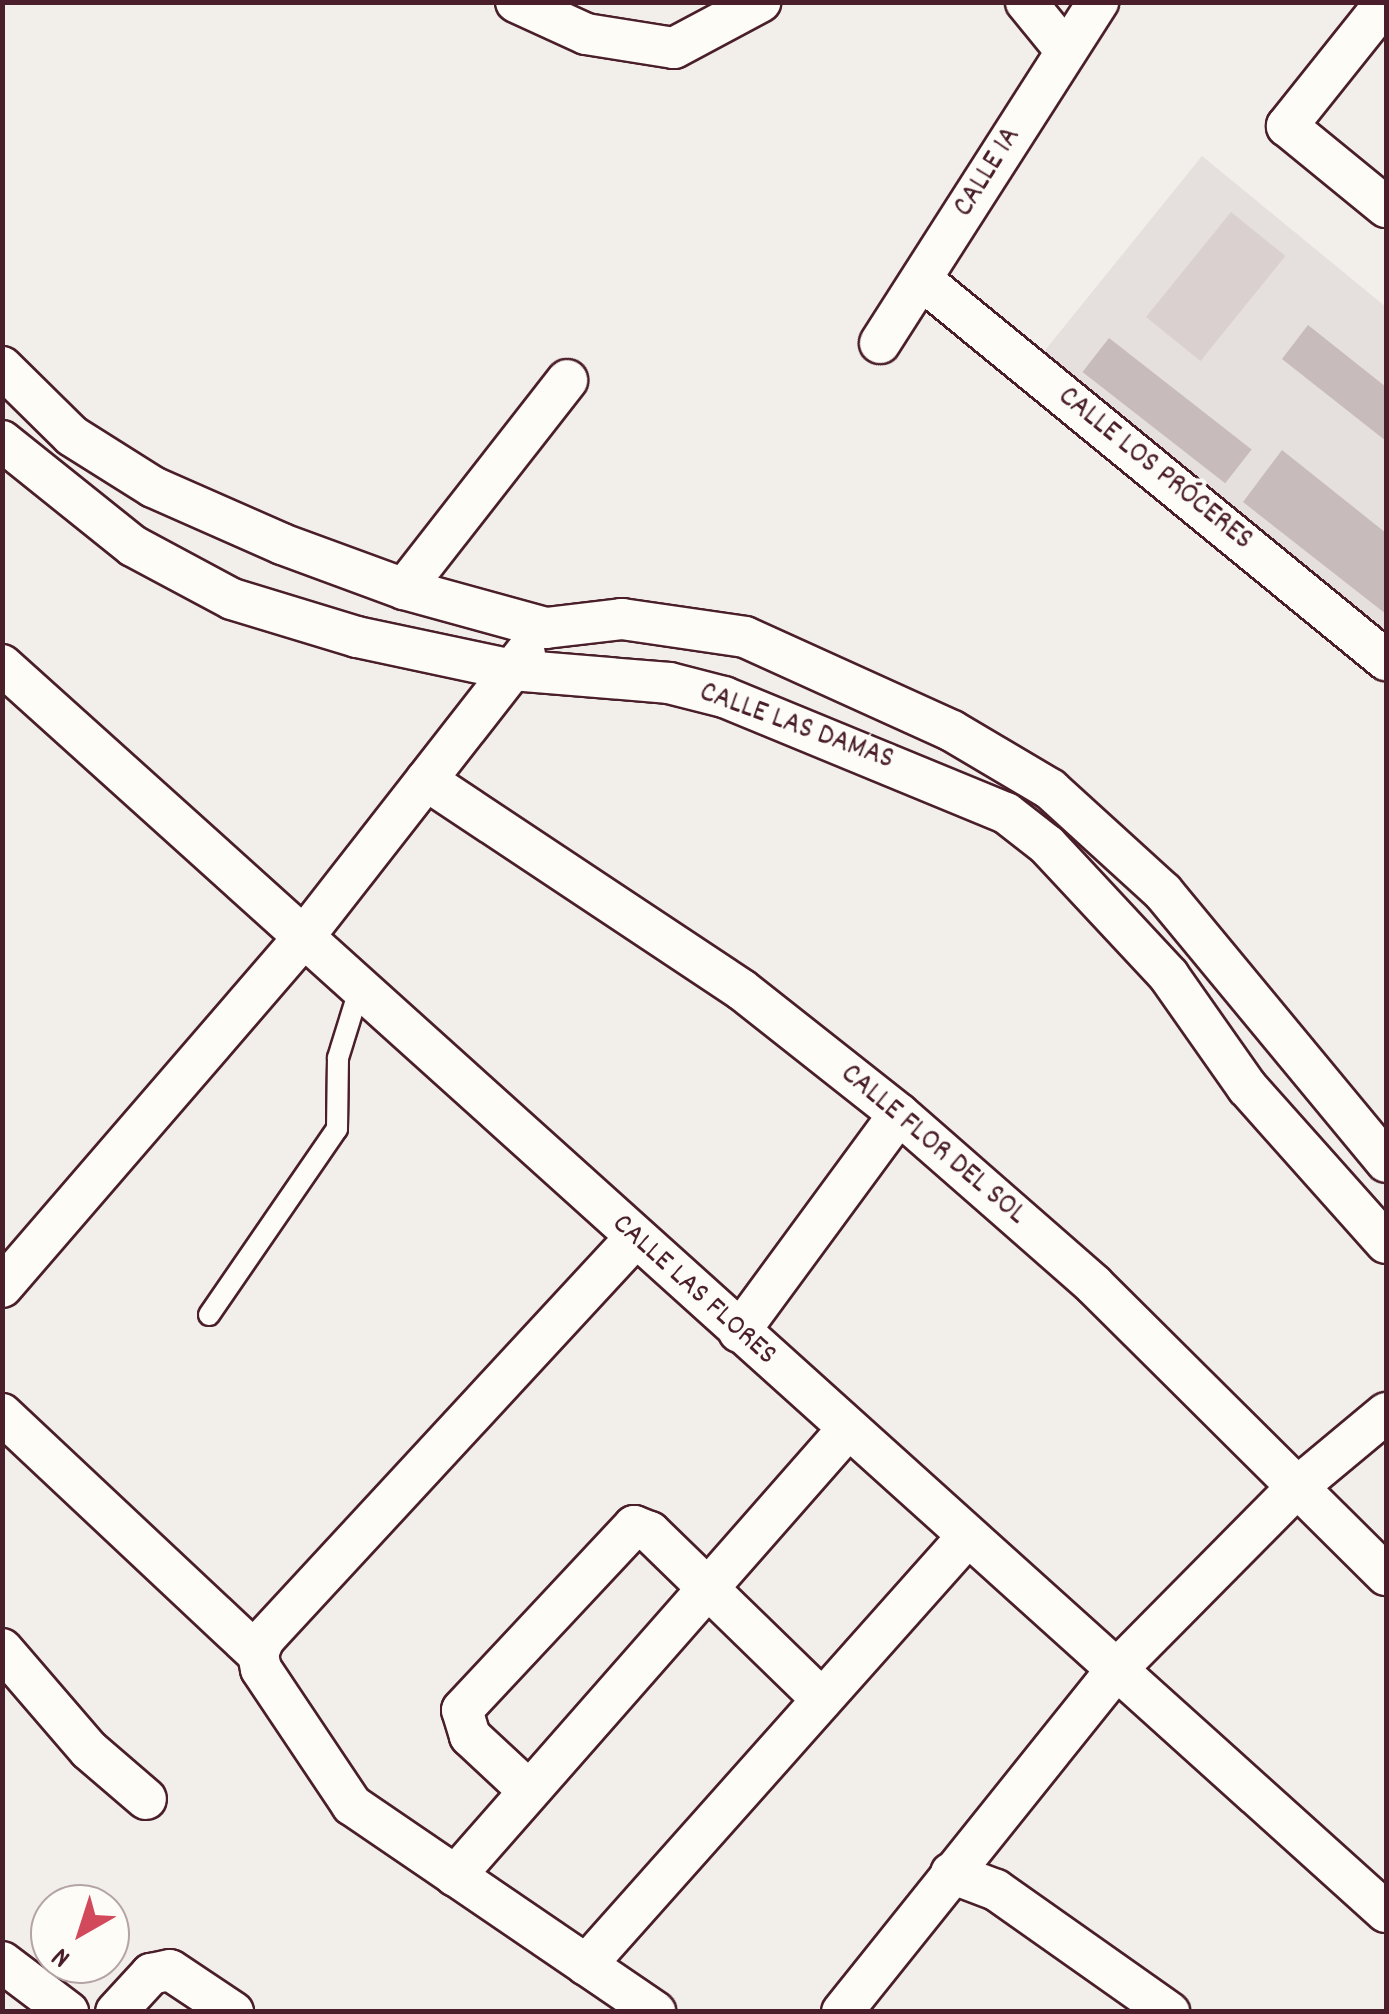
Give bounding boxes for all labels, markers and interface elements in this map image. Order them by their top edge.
street label: CALLE 1A [947,121,1031,225]
street label: CALLE LOS PRÓCERES [1049,380,1259,560]
street label: CALLE LAS DAMAS [694,676,898,780]
street label: CALLE FLOR DEL SOL [832,1058,1032,1234]
street label: CALLE LAS FLORES [603,1208,783,1374]
north arrow [30,1884,130,1984]
text: N [44,1936,80,1976]

